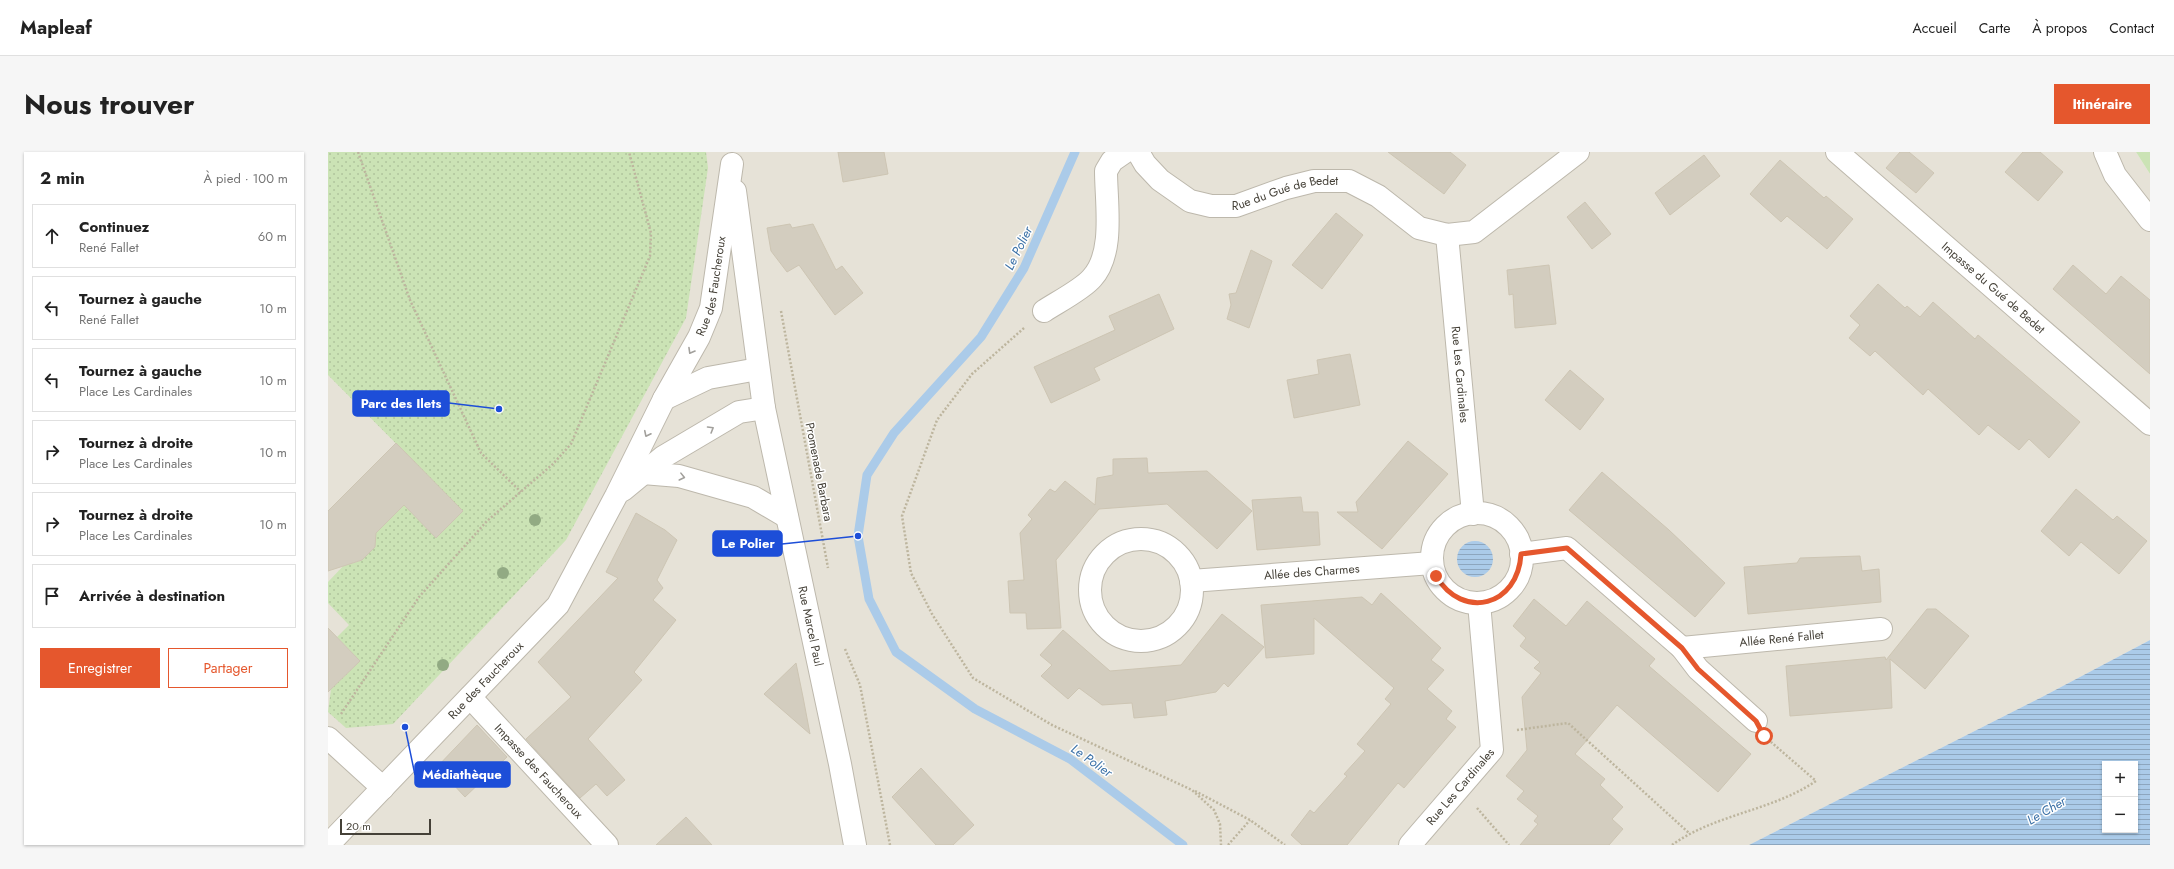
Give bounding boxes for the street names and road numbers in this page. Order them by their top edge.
street label: Rue du Gué de Bedet [1232,172,1338,215]
street label: Rue des Faucheroux [691,234,730,339]
street label: Impasse du Gué de Bedet [1937,238,2049,338]
street label: Rue Les Cardinales [1447,325,1473,424]
street label: Promenade Barbara [801,421,837,523]
street label: Allée des Charmes [1263,559,1360,585]
street label: Rue Marcel Paul [793,584,828,668]
street label: Allée René Fallet [1739,626,1825,651]
street label: Rue des Faucheroux [444,637,528,723]
street label: Impasse des Faucheroux [490,720,588,823]
street label: Rue Les Cardinales [1422,744,1499,829]

